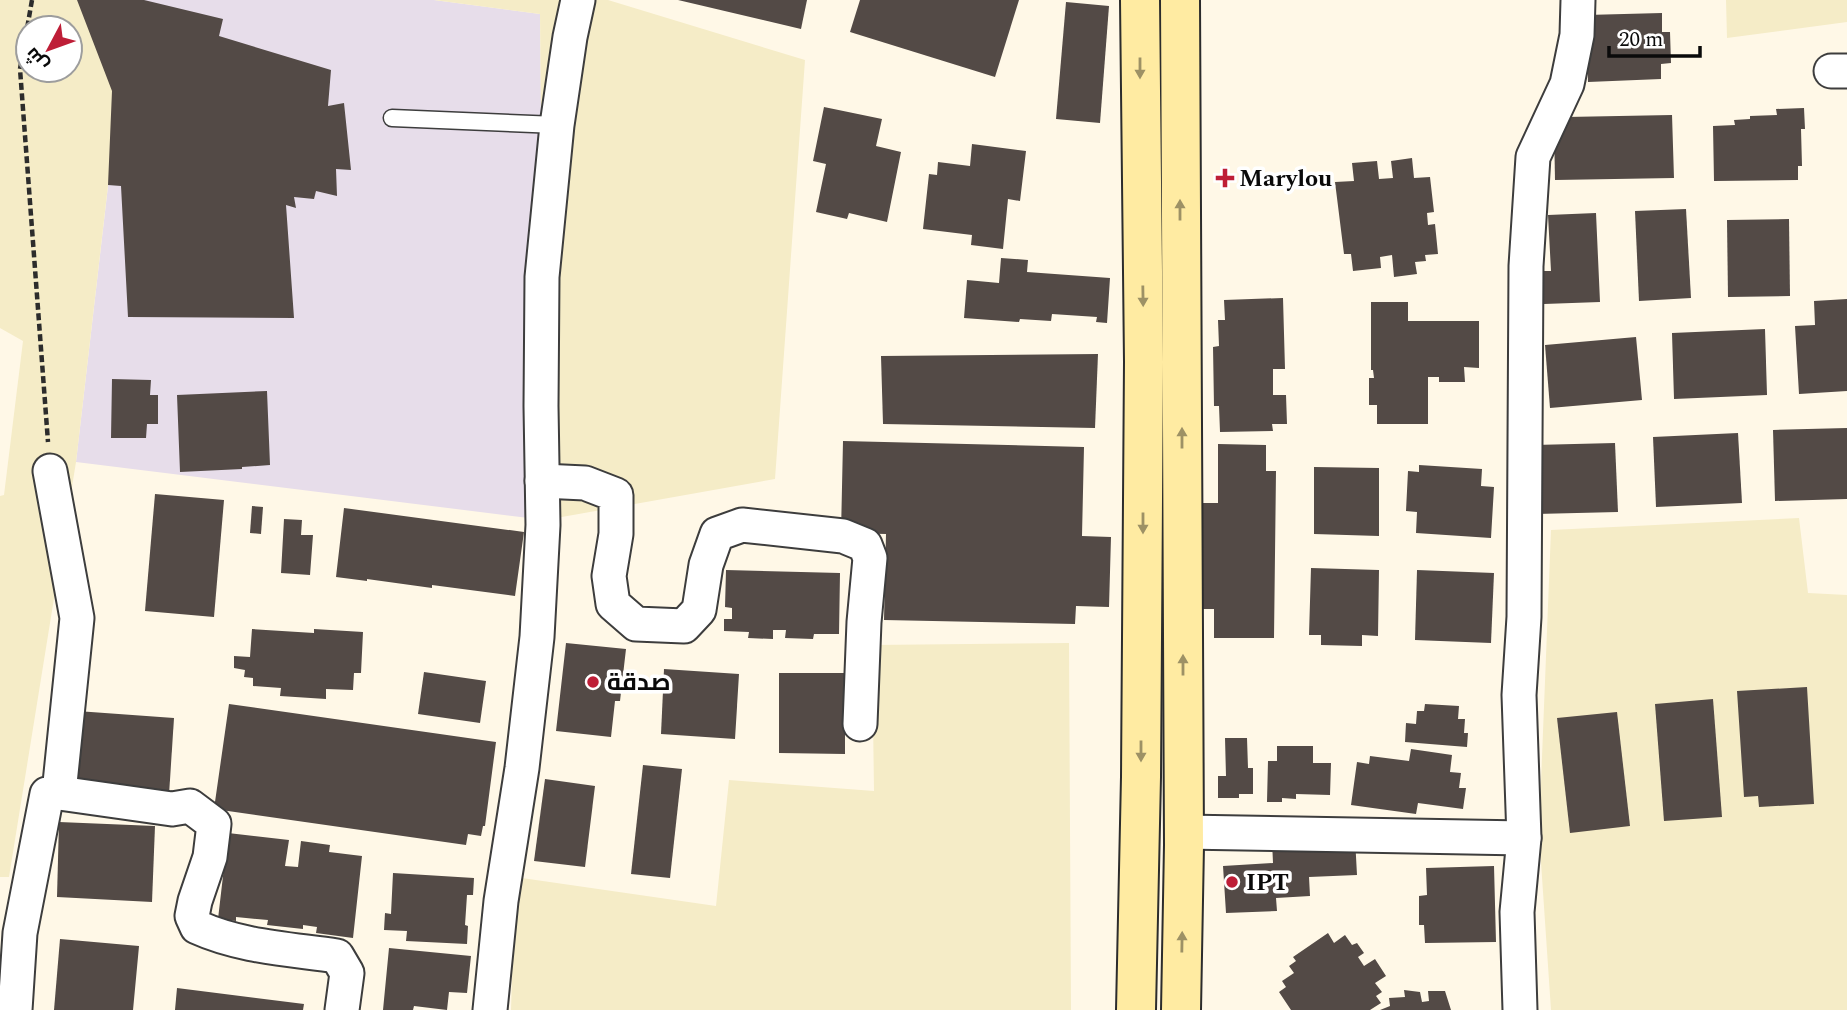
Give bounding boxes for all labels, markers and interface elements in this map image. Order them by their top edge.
north arrow [14,14,84,84]
scale bar [1609,14,1700,58]
text: 20 m [1619,24,1663,56]
text: ش [18,40,56,78]
one-way arrow [1134,57,1146,79]
place label: Marylou [1239,161,1332,197]
marker: Marylou [1217,170,1233,186]
one-way arrow [1175,199,1186,221]
one-way arrow [1137,285,1149,307]
one-way arrow [1176,427,1187,449]
one-way arrow [1137,512,1149,534]
one-way arrow [1177,654,1189,676]
place label: صدقة [607,665,671,701]
marker: صدقة [585,674,601,690]
one-way arrow [1135,740,1147,762]
place label: IPT [1246,865,1289,901]
marker: IPT [1224,874,1240,890]
one-way arrow [1176,931,1188,953]

